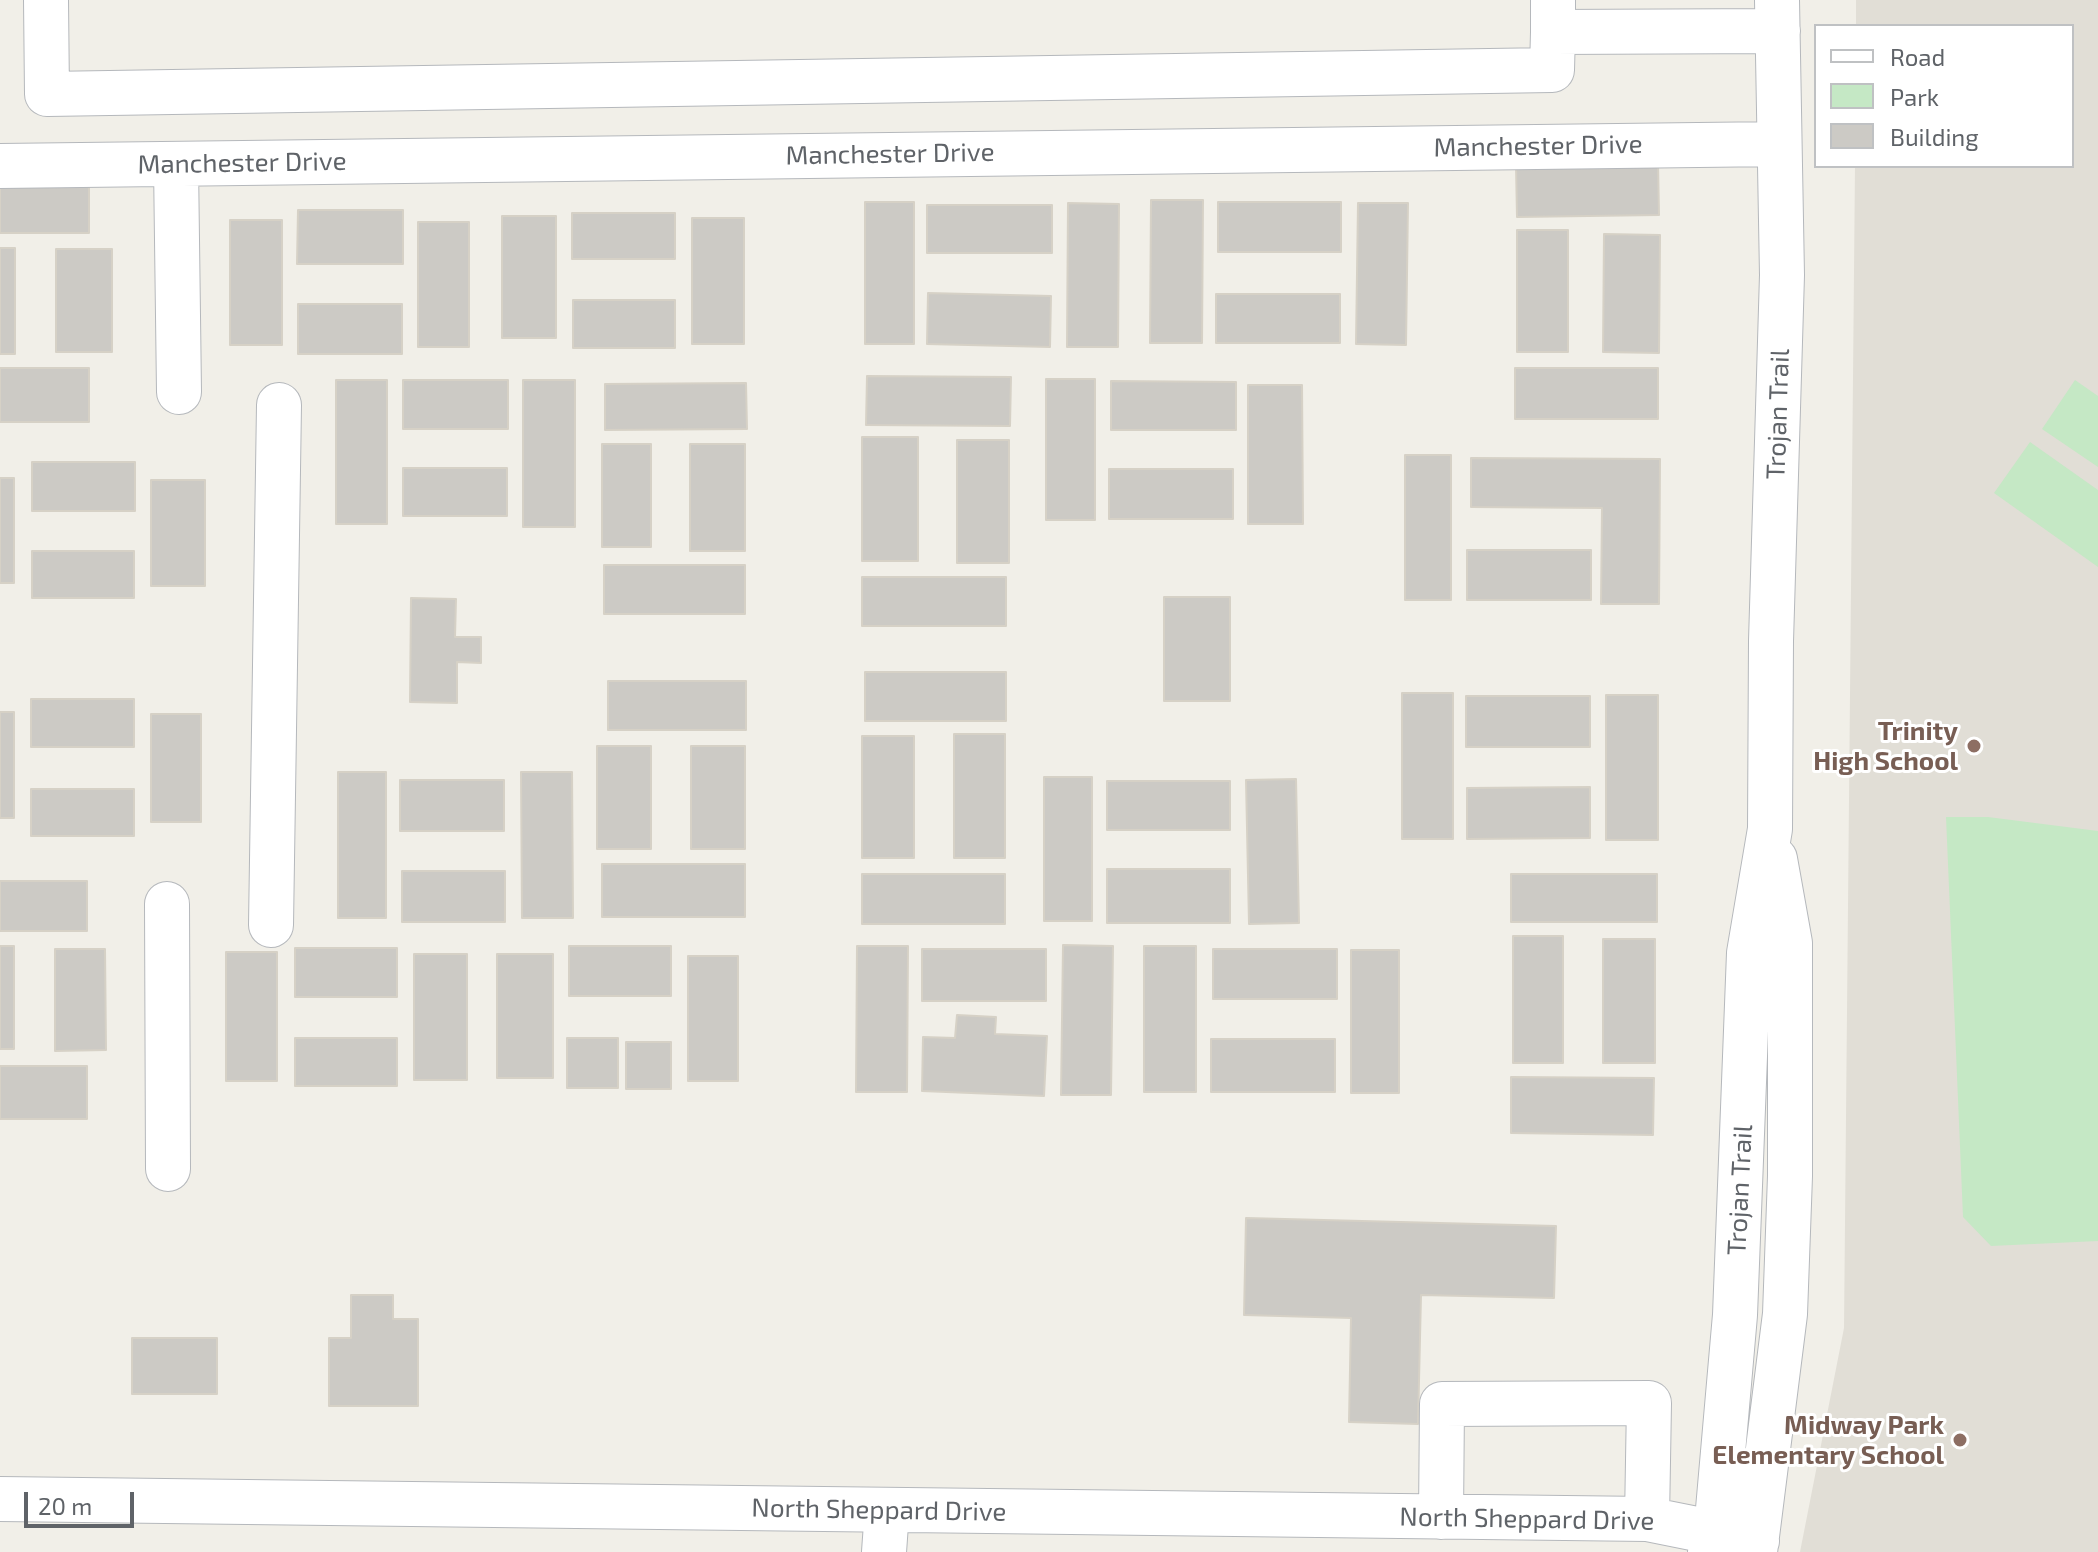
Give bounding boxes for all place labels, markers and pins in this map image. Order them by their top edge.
place label: Trinity High School [1813,715,1958,776]
marker: Trinity High School [1965,737,1983,755]
place label: Midway Park Elementary School [1712,1409,1944,1470]
marker: Midway Park Elementary School [1951,1431,1969,1449]

